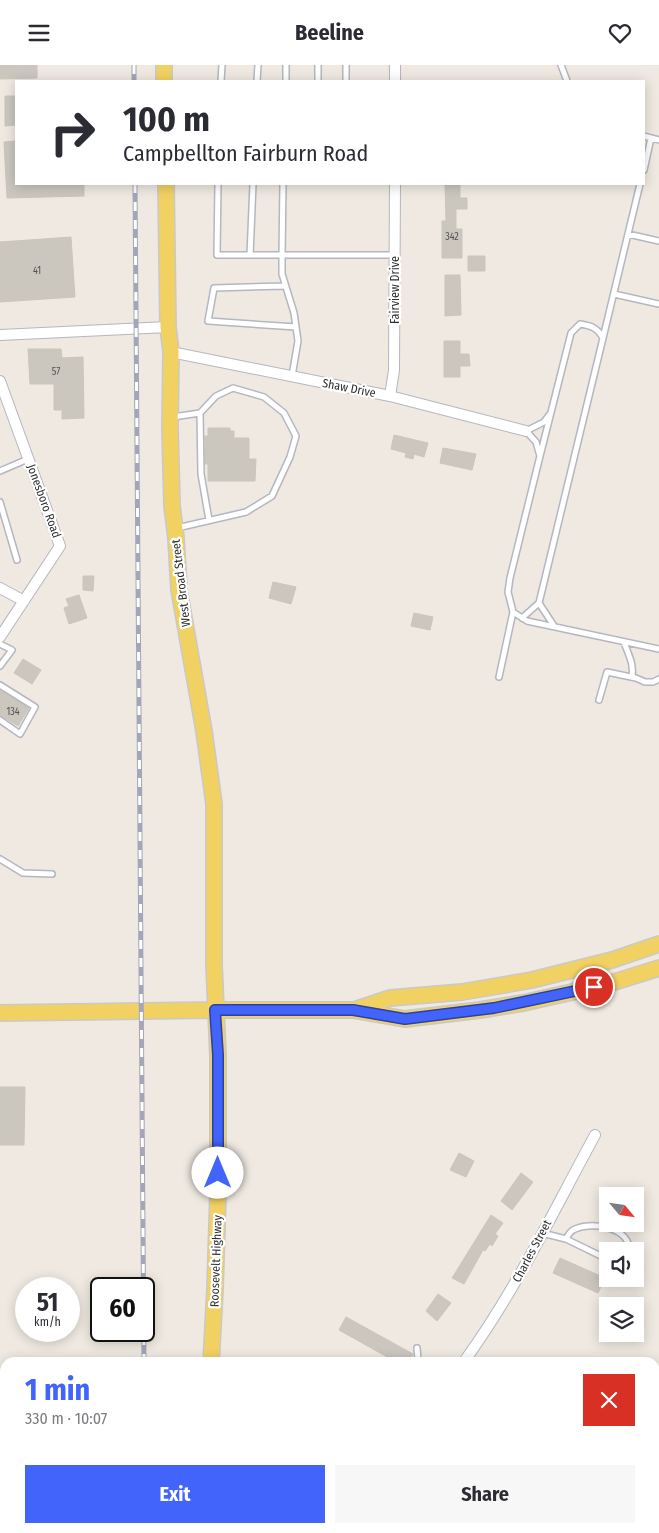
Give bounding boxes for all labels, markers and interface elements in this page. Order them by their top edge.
icon: menu [25,19,53,47]
text: Beeline [295,19,364,46]
icon: heart [606,19,634,47]
text: 100 m [123,98,210,140]
icon: right [40,100,105,165]
text: Campbellton Fairburn Road [123,140,368,167]
house number: 342 [445,231,459,243]
street label: Fairview Drive [388,256,402,324]
house number: 41 [33,265,41,277]
house number: 57 [52,366,60,378]
street label: Shaw Drive [321,376,377,400]
street label: Jonesboro Road [24,462,64,540]
street label: West Broad Street [169,538,193,627]
house number: 134 [6,706,20,718]
pin [573,966,615,1008]
icon: arrive [580,973,608,1001]
position arrow [191,1146,243,1198]
north arrow [599,1187,644,1233]
map controls [599,1187,644,1342]
street label: Roosevelt Highway [207,1214,225,1307]
street label: Charles Street [510,1217,554,1285]
button: sound [599,1242,644,1287]
speed limit sign: 60 [90,1277,155,1342]
text: 51 [37,1288,58,1318]
button: layers [599,1297,644,1342]
text: km/h [34,1315,61,1329]
text: 1 min [25,1372,90,1408]
button: close [583,1374,635,1426]
text: 330 m · 10:07 [25,1409,107,1428]
button: Exit [25,1465,325,1523]
button: Share [335,1465,635,1523]

